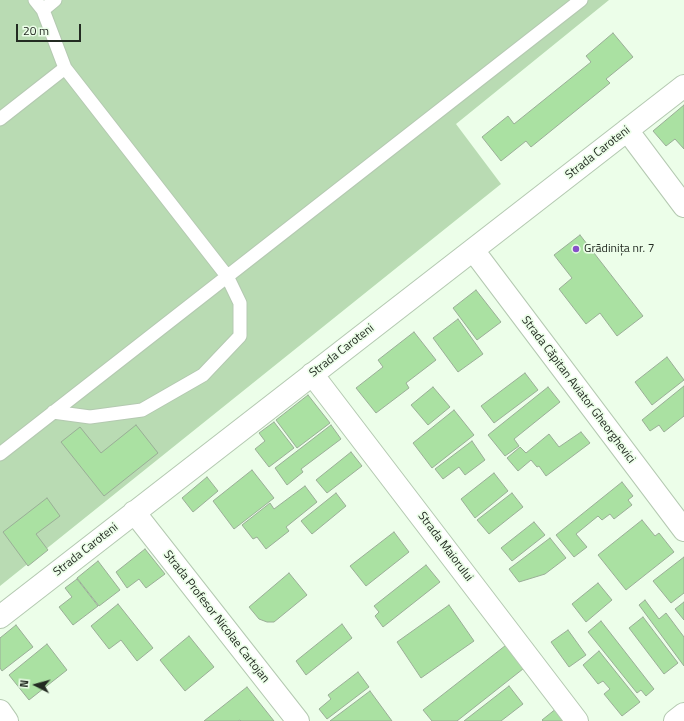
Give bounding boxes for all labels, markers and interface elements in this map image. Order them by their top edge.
scale bar [18,16,83,42]
text: 20 m [23,21,49,40]
street label: Strada Caroteni [563,123,633,183]
place label: Grădinița nr. 7 [584,242,654,256]
marker: Grădinița nr. 7 [571,244,581,254]
street label: Strada Căpitan Aviator Gheorghevici [518,314,638,466]
street label: Strada Caroteni [307,321,377,381]
street label: Strada Maiorului [414,509,476,585]
street label: Strada Caroteni [51,520,121,580]
street label: Strada Profesor Nicolae Cartojan [160,548,272,686]
north arrow [16,665,56,705]
text: N [16,679,32,688]

